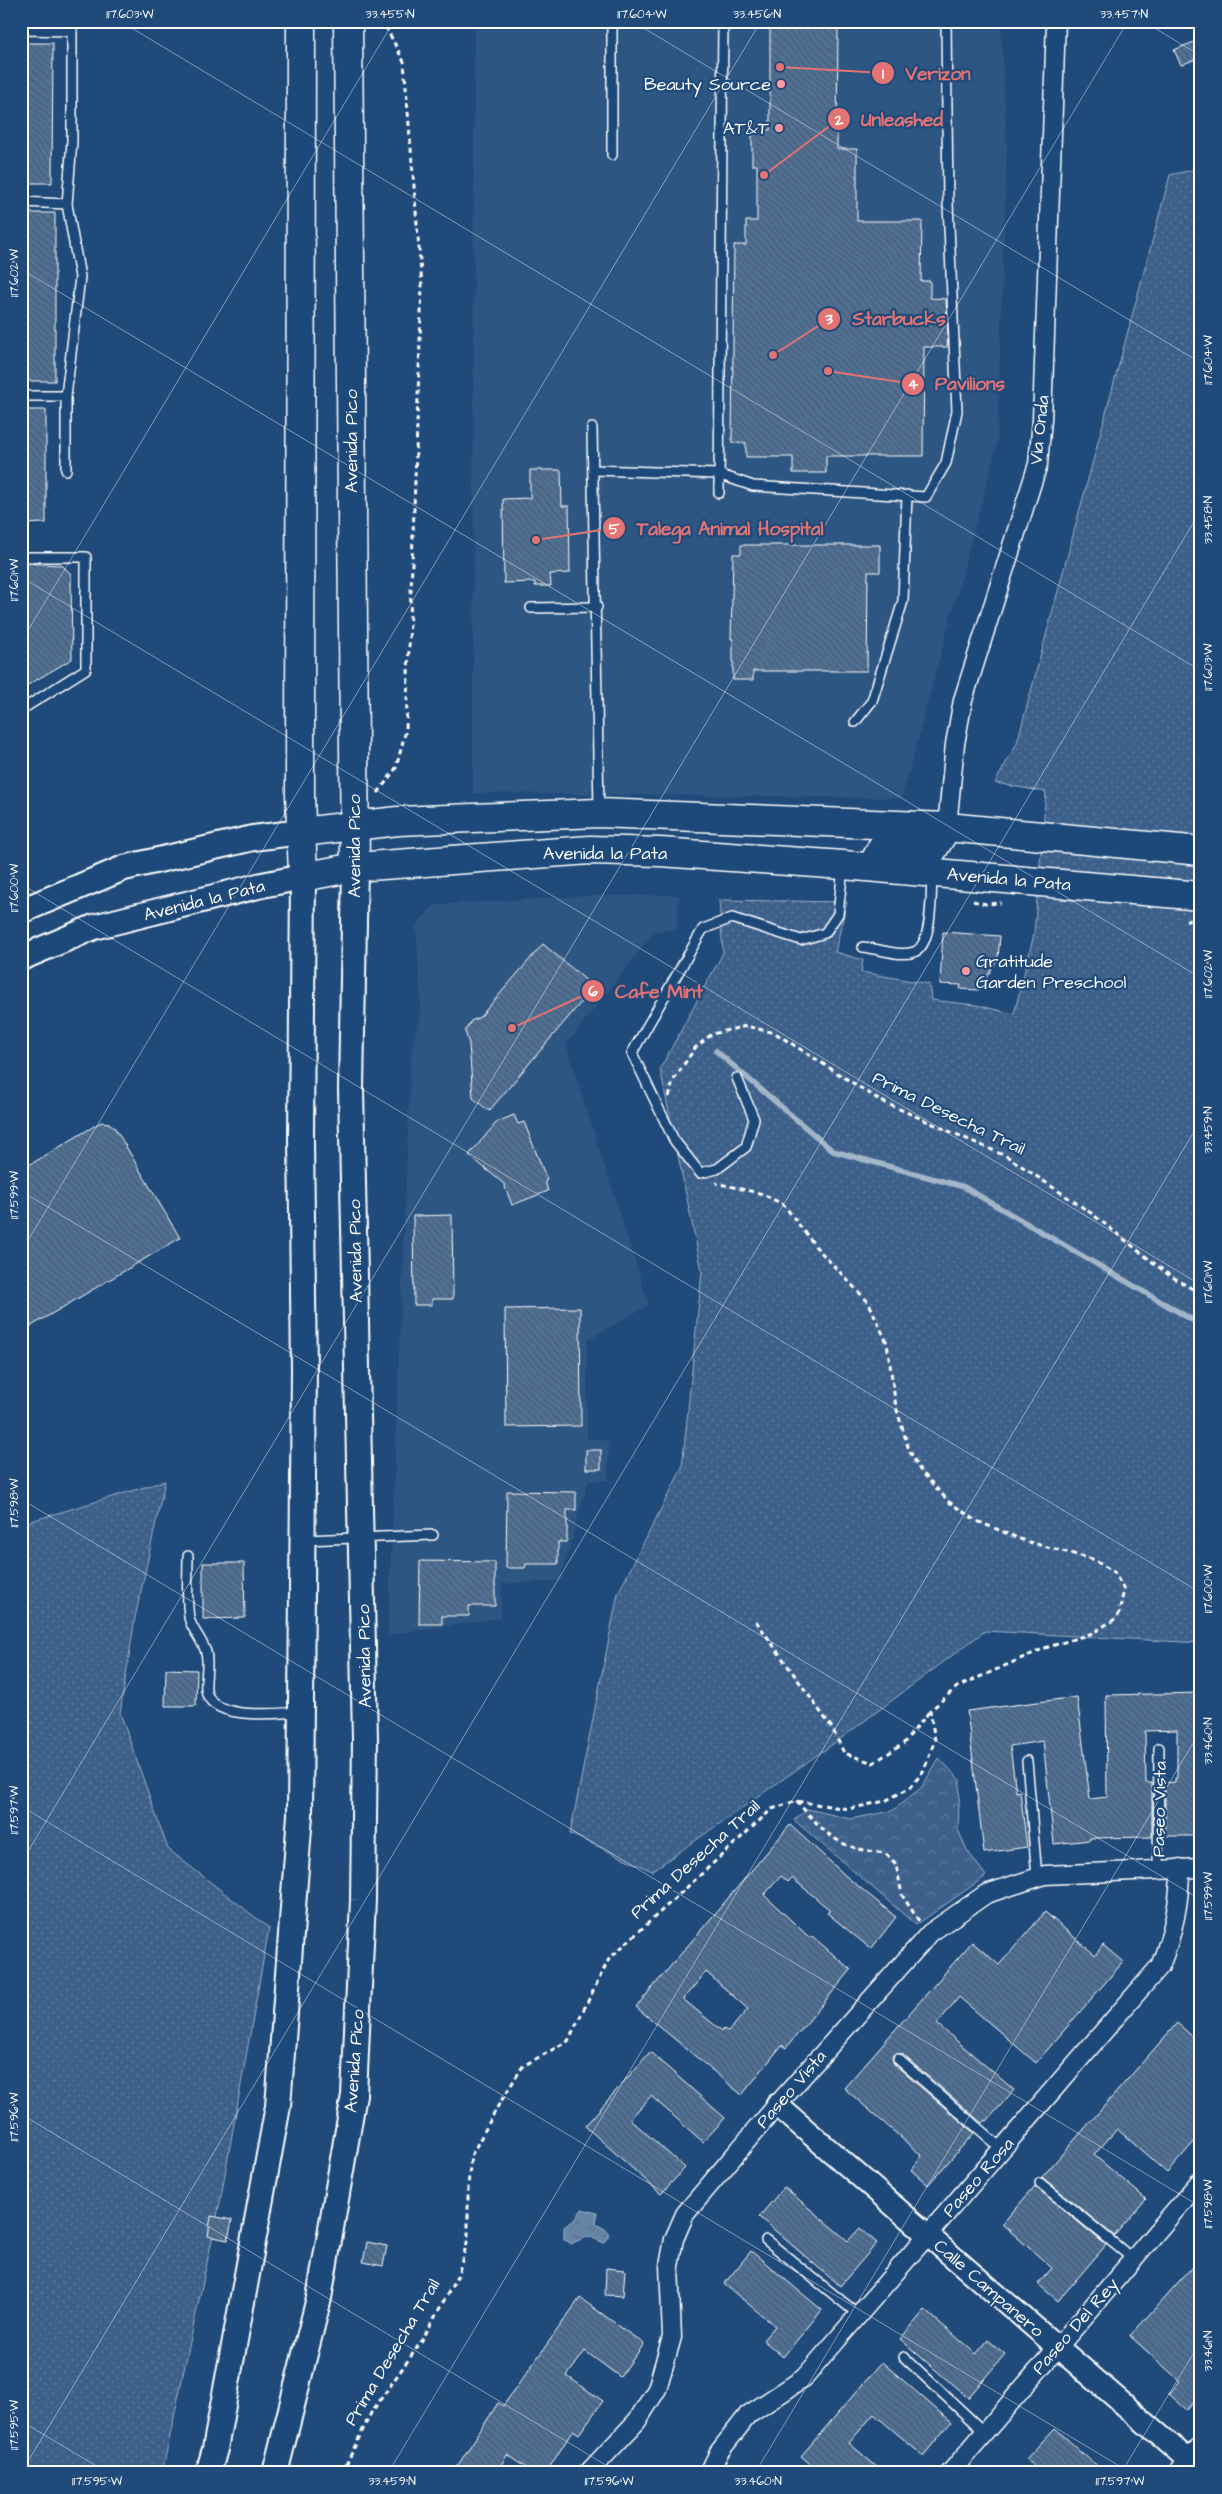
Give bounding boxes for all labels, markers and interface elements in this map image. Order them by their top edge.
text: 117.603°W [106,6,154,23]
text: 33.455°N [365,6,415,23]
text: 117.604°W [617,6,667,23]
text: 33.456°N [733,6,782,23]
text: 33.457°N [1100,6,1149,23]
callout: Verizon [871,56,981,90]
text: Verizon [904,61,971,88]
text: 1 [882,64,884,85]
place label: Beauty Source [644,72,771,98]
marker: Beauty Source [775,78,787,90]
callout: Unleashed [826,102,953,136]
text: Unleashed [861,107,943,134]
text: 2 [834,110,844,131]
place label: AT&T [723,116,770,141]
marker: AT&T [773,122,785,134]
text: 117.602°W [6,248,23,297]
callout: Starbucks [817,302,955,336]
text: Starbucks [851,306,946,333]
text: 3 [824,309,833,330]
text: 117.604°W [1200,335,1217,385]
callout: Pavilions [900,367,1015,401]
text: Pavilions [935,371,1006,398]
text: 4 [908,374,919,395]
street label: Avenida Pico [339,389,364,493]
street label: Via Onda [1023,394,1056,466]
text: 33.458°N [1200,495,1217,544]
callout: Talega Animal Hospital [601,511,833,545]
text: Talega Animal Hospital [636,516,823,544]
text: 5 [609,519,620,540]
text: 117.601°W [6,558,23,601]
text: 117.603°W [1200,643,1217,691]
street label: Avenida Pico [342,794,367,898]
street label: Avenida la Pata [543,841,667,866]
street label: Avenida la Pata [946,862,1072,897]
text: 117.600°W [6,863,23,912]
street label: Avenida la Pata [141,873,267,928]
place label: Gratitude Garden Preschool [976,949,1126,995]
text: 117.602°W [1200,949,1217,998]
marker: Gratitude Garden Preschool [960,965,972,977]
callout: Cafe Mint [580,974,713,1008]
text: Cafe Mint [615,979,703,1006]
text: 6 [588,981,598,1002]
street label: Prima Desecha Trail [868,1066,1030,1161]
text: 33.459°N [1200,1106,1217,1154]
text: 117.599°W [6,1170,23,1219]
street label: Avenida Pico [342,1199,369,1303]
text: 117.601°W [1200,1260,1217,1303]
text: 117.598°W [6,1478,23,1528]
text: 117.600°W [1200,1564,1217,1613]
street label: Avenida Pico [351,1604,378,1708]
text: 33.460°N [1200,1717,1217,1765]
street label: Paseo Vista [1146,1761,1173,1857]
text: 117.597°W [6,1785,23,1834]
street label: Prima Desecha Trail [625,1794,766,1925]
text: 117.599°W [1200,1871,1217,1920]
street label: Avenida Pico [338,2008,371,2114]
street label: Paseo Vista [750,2045,832,2134]
text: 117.596°W [6,2092,23,2141]
street label: Paseo Rosa [937,2132,1020,2222]
text: 117.598°W [1200,2179,1217,2229]
street label: Calle Campanero [928,2234,1049,2343]
street label: Paseo Del Rey [1026,2273,1125,2381]
street label: Prima Desecha Trail [339,2274,446,2430]
text: 33.461°N [1200,2330,1217,2372]
text: 117.595°W [6,2399,23,2450]
text: 117.595°W [72,2473,123,2490]
text: 33.459°N [368,2473,416,2490]
text: 117.596°W [585,2473,634,2490]
text: 33.460°N [734,2473,782,2490]
text: 117.597°W [1096,2473,1145,2490]

